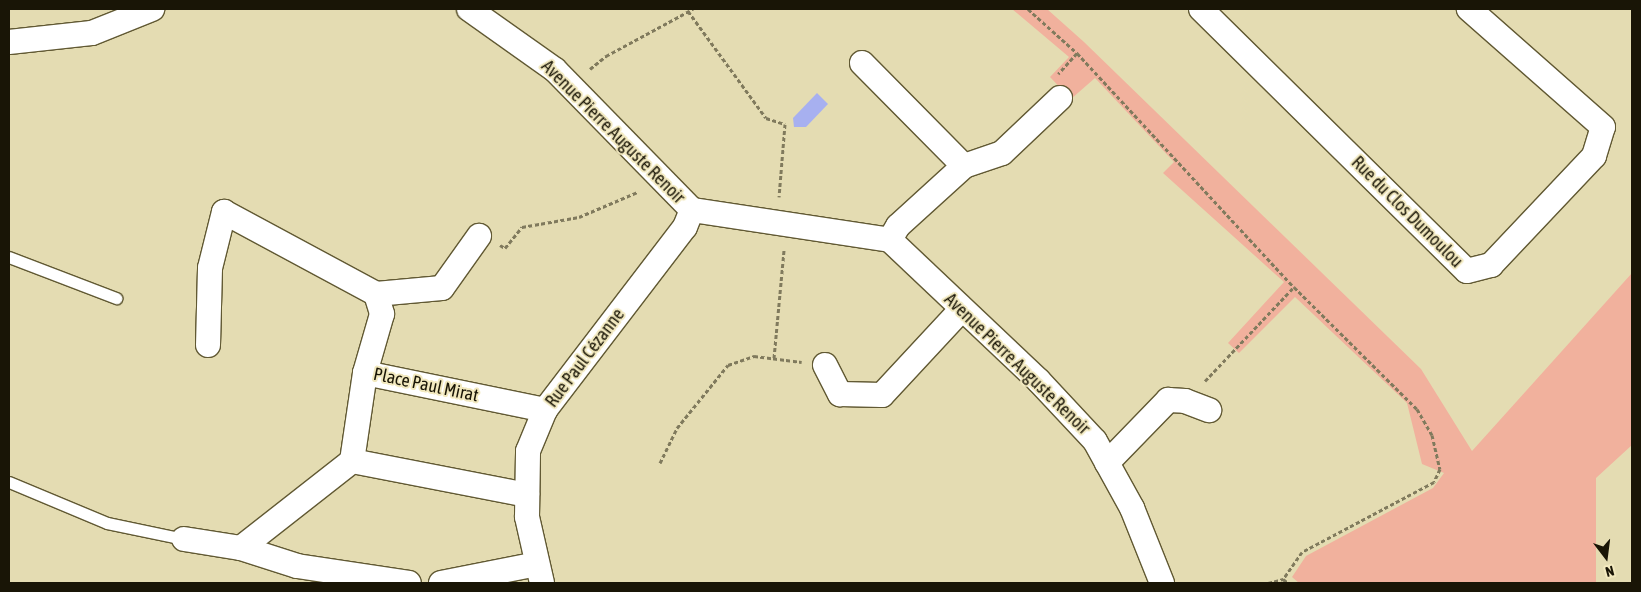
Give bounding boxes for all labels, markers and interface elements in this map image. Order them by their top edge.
street label: Avenue Pierre Auguste Renoir [537,56,689,208]
street label: Rue du Clos Dumoulou [1347,152,1467,272]
street label: Avenue Pierre Auguste Renoir [940,289,1094,439]
street label: Rue Paul Cézanne [541,304,629,412]
street label: Place Paul Mirat [372,363,480,407]
north arrow [1581,532,1631,582]
text: N [1604,563,1616,580]

